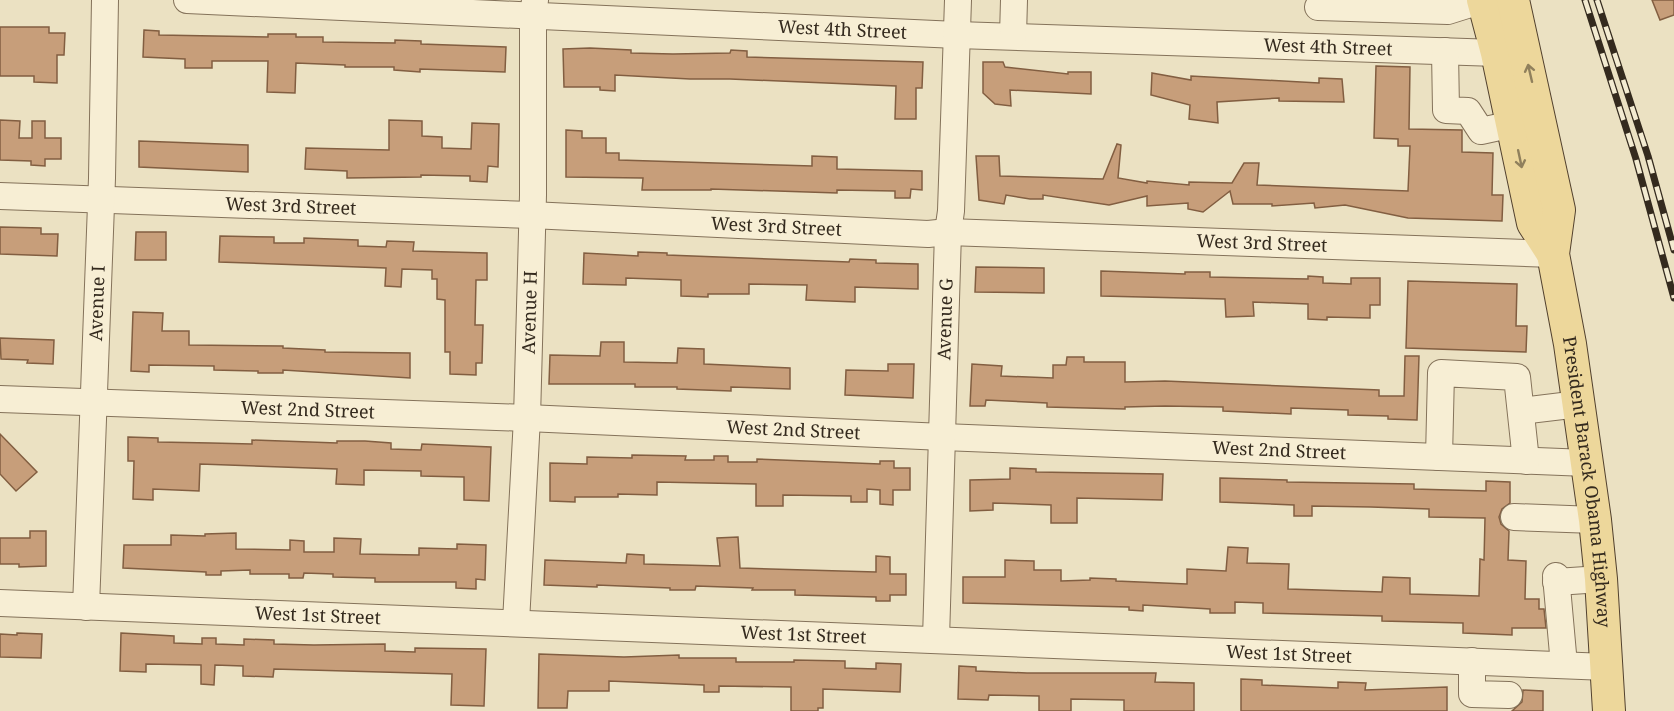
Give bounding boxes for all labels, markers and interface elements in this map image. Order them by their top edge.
street label: West 4th Street [777,14,908,44]
street label: West 4th Street [1263,32,1393,61]
one-way arrow [1524,64,1535,83]
one-way arrow [1515,149,1526,168]
street label: West 3rd Street [225,191,357,220]
street label: West 3rd Street [710,211,842,241]
street label: West 3rd Street [1196,228,1328,257]
street label: Avenue I [83,265,110,341]
street label: Avenue H [516,270,542,354]
street label: Avenue G [931,278,958,360]
street label: President Barack Obama Highway [1558,334,1617,629]
street label: West 2nd Street [240,395,375,424]
street label: West 2nd Street [726,414,861,444]
street label: West 2nd Street [1211,435,1347,464]
street label: West 1st Street [254,600,381,629]
street label: West 1st Street [740,619,867,648]
street label: West 1st Street [1226,639,1352,668]

